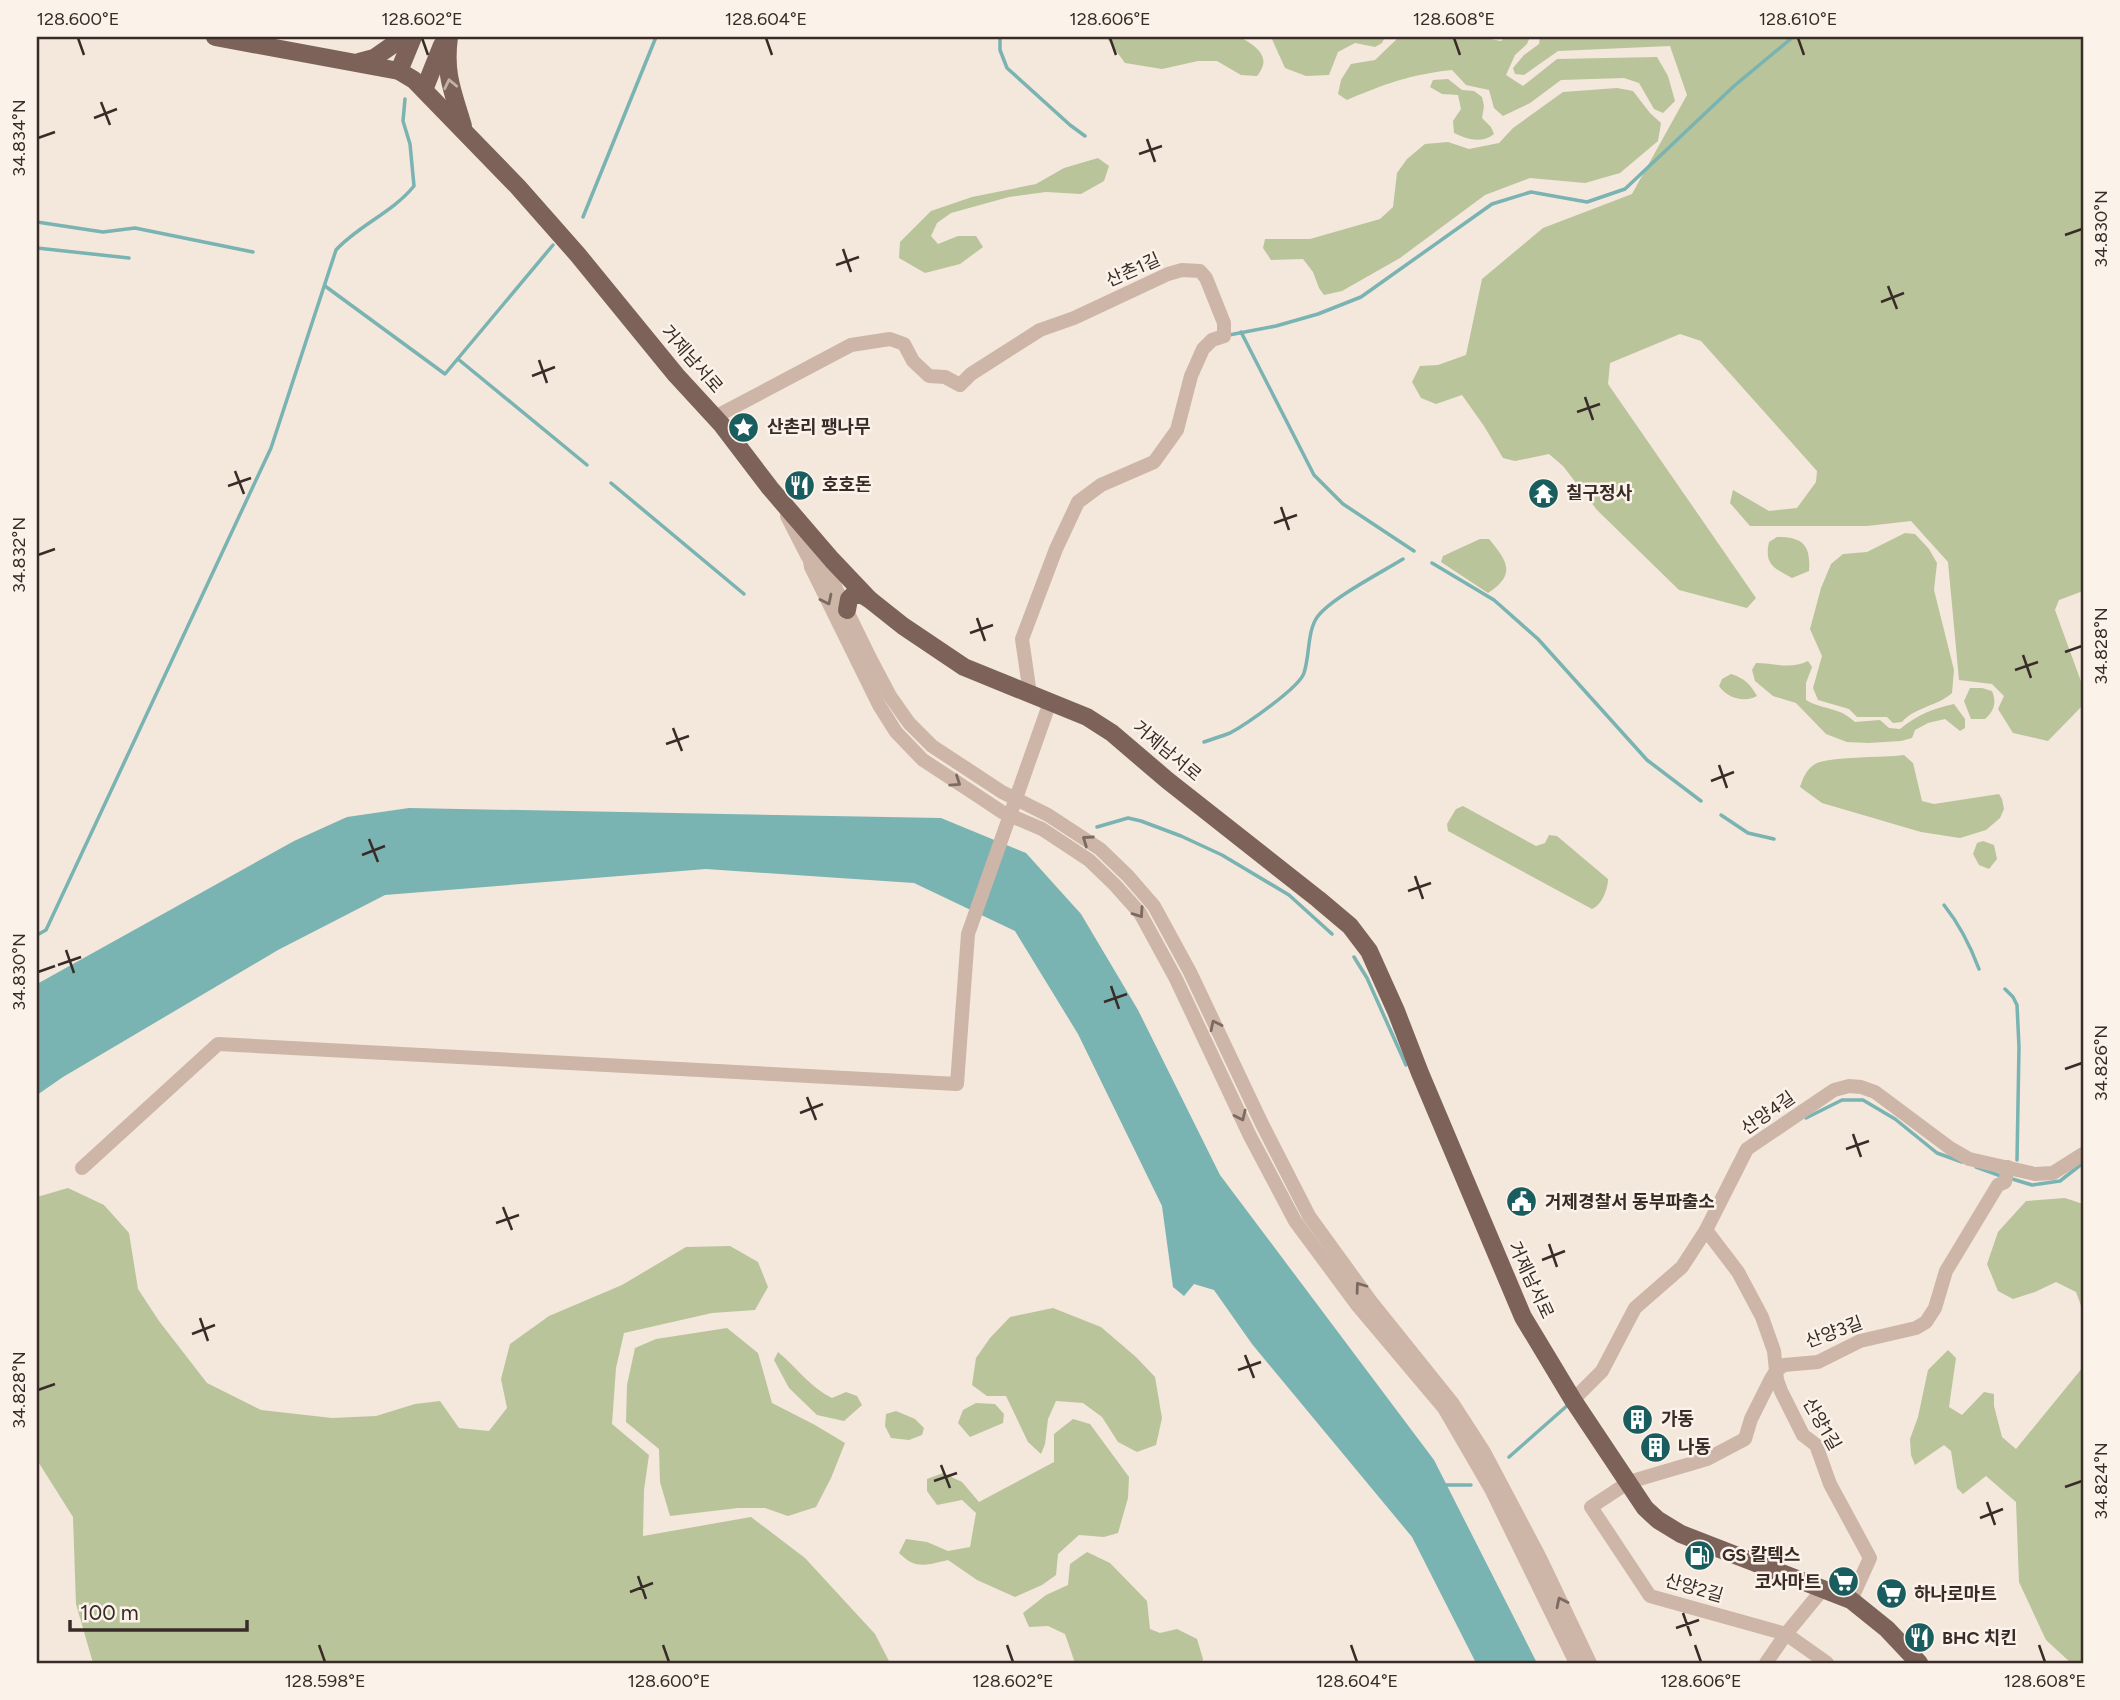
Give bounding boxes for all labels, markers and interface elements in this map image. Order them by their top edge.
text: 128.600°E [37,8,119,30]
text: 128.602°E [381,8,463,30]
text: 128.604°E [725,8,807,30]
text: 128.606°E [1069,8,1151,30]
text: 128.608°E [1413,8,1495,30]
text: 128.610°E [1759,8,1837,30]
one-way arrow [444,78,459,90]
text: 34.834°N [8,99,30,177]
text: 34.830°N [2090,190,2112,268]
street label: 산촌1길 [1102,248,1164,292]
street label: 거제남서로 [657,321,727,397]
place icon: 산촌리 팽나무 [727,410,761,444]
place label: 산촌리 팽나무 [767,416,871,438]
restaurant icon: 호호돈 [782,468,816,502]
place label: 호호돈 [822,474,872,496]
temple icon: 칠구정사 [1526,476,1560,510]
place label: 칠구정사 [1566,482,1633,504]
text: 34.832°N [8,517,30,593]
one-way arrow [819,593,833,605]
text: 34.828°N [2090,607,2112,685]
street label: 거제남서로 [1128,716,1206,786]
one-way arrow [949,774,962,787]
one-way arrow [1082,836,1095,848]
one-way arrow [1131,905,1143,918]
text: 34.830°N [8,933,30,1011]
one-way arrow [1209,1020,1223,1032]
text: 34.826°N [2090,1025,2112,1101]
street label: 산양4길 [1737,1087,1799,1139]
one-way arrow [1233,1109,1247,1122]
public building icon: 거제경찰서 동부파출소 [1505,1185,1539,1219]
place label: 거제경찰서 동부파출소 [1545,1191,1715,1213]
street label: 거제남서로 [1504,1238,1558,1322]
one-way arrow [1356,1282,1368,1295]
street label: 산양3길 [1802,1311,1866,1353]
text: 34.828°N [8,1351,30,1429]
street label: 산양1길 [1798,1394,1846,1454]
building icon: 가동 [1621,1402,1655,1436]
place label: 가동 [1661,1408,1694,1430]
building icon: 나동 [1638,1430,1672,1464]
place label: 나동 [1678,1436,1711,1458]
text: 34.824°N [2090,1442,2112,1520]
fuel station icon: GS 칼텍스 [1682,1538,1716,1572]
place label: GS 칼텍스 [1722,1544,1800,1566]
supermarket icon: 코사마트 [1827,1565,1861,1599]
street label: 산양2길 [1662,1569,1726,1607]
place label: 코사마트 [1755,1571,1821,1593]
supermarket icon: 하나로마트 [1874,1577,1908,1611]
place label: 하나로마트 [1914,1583,1997,1605]
scale bar [70,1588,247,1632]
one-way arrow [1555,1597,1569,1609]
text: 100 m [80,1600,139,1625]
restaurant icon: BHC 치킨 [1902,1621,1936,1655]
place label: BHC 치킨 [1942,1627,2017,1649]
text: 128.598°E [284,1670,366,1692]
text: 128.600°E [628,1670,710,1692]
text: 128.602°E [972,1670,1054,1692]
text: 128.604°E [1316,1670,1398,1692]
text: 128.606°E [1660,1670,1742,1692]
text: 128.608°E [2004,1670,2086,1692]

